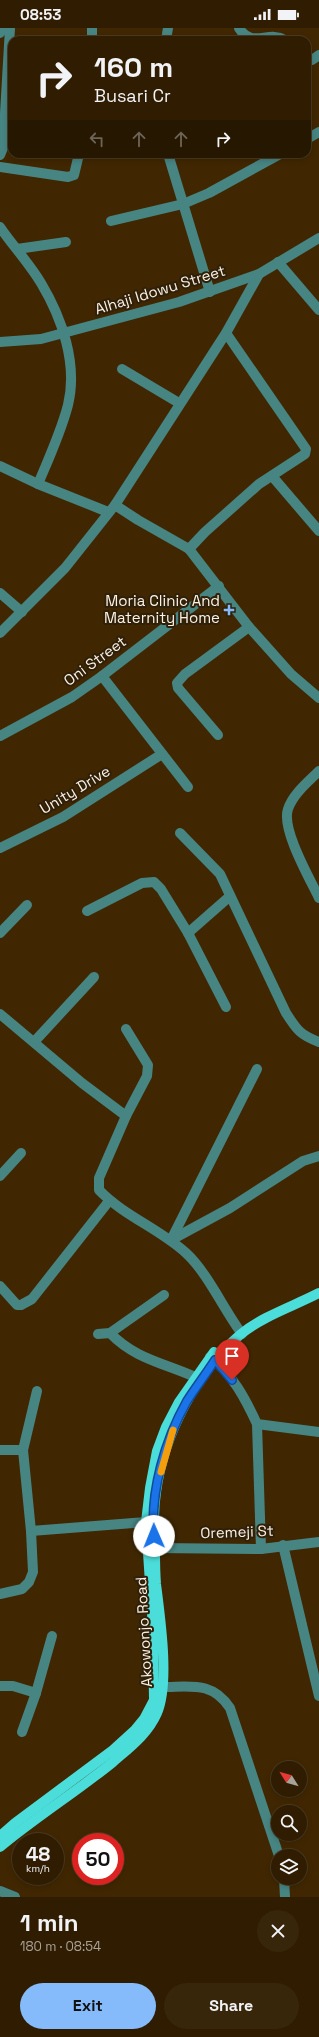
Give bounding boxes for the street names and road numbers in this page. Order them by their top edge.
street label: Alhaji Idowu Street [92,261,228,318]
street label: Oni Street [60,632,130,690]
street label: Unity Drive [36,761,113,818]
street label: Oremeji St [200,1521,274,1542]
street label: Akowonjo Road [131,1576,156,1688]

